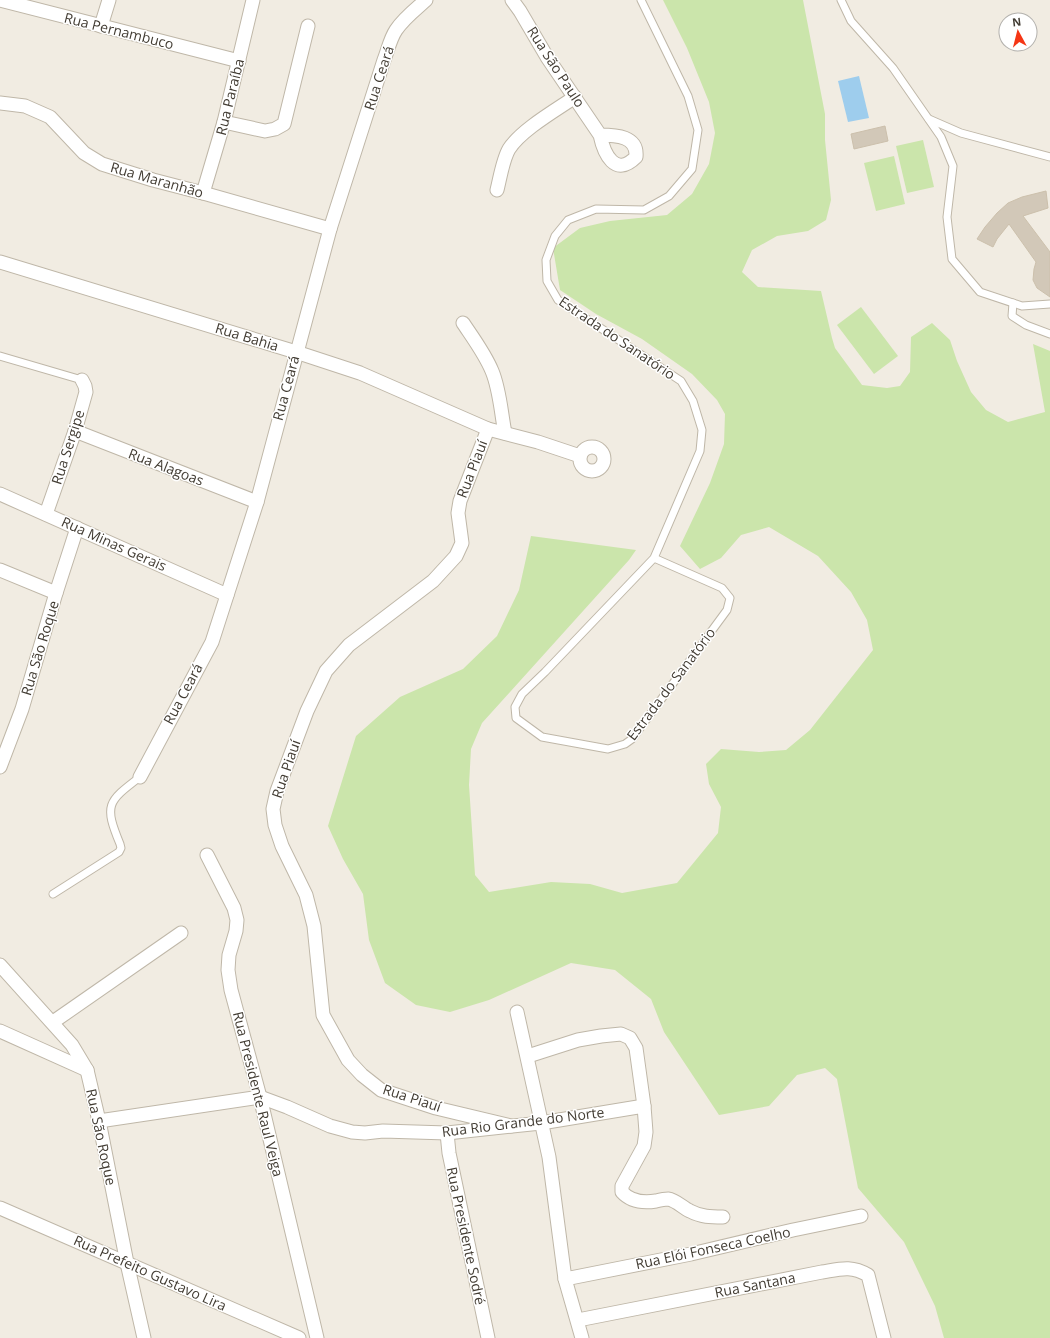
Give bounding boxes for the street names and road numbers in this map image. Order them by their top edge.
street label: Rua Pernambuco [62,8,176,53]
street label: Rua São Paulo [523,23,590,111]
street label: Rua Ceará [359,43,398,112]
street label: Rua Paraíba [211,57,248,137]
street label: Rua Maranhão [108,157,206,202]
street label: Estrada do Sanatório [555,292,679,384]
street label: Rua Bahia [213,318,281,355]
street label: Rua Ceará [268,353,303,422]
street label: Rua Sergipe [47,407,89,487]
street label: Rua Piauí [452,437,491,500]
street label: Rua Alagoas [126,443,207,490]
street label: Rua Minas Gerais [59,512,170,575]
street label: Rua São Roque [16,598,63,698]
street label: Estrada do Sanatório [622,623,719,744]
street label: Rua Ceará [159,660,207,728]
street label: Rua Piauí [267,737,305,801]
street label: Rua Presidente Raul Veiga [229,1009,288,1178]
street label: Rua Piauí [380,1079,444,1116]
street label: Rua São Roque [82,1087,121,1187]
street label: Rua Rio Grande do Norte [441,1102,605,1141]
street label: Rua Presidente Sodré [443,1165,490,1307]
street label: Rua Elói Fonseca Coelho [634,1222,792,1273]
street label: Rua Prefeito Gustavo Lira [71,1230,230,1315]
street label: Rua Santana [713,1267,797,1302]

